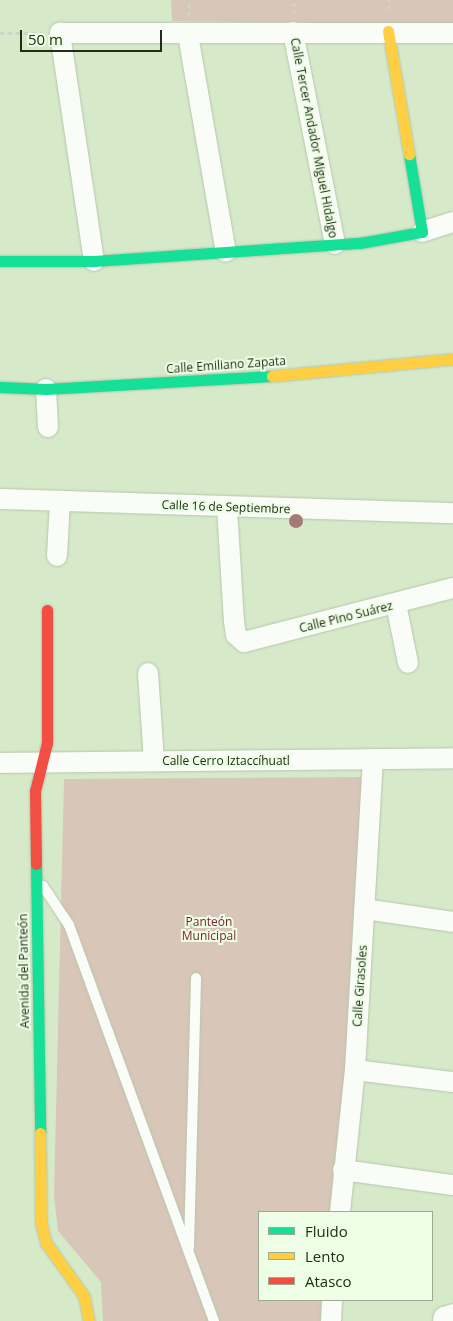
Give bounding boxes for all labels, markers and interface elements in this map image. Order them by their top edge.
scale bar [22,20,165,52]
text: 50 m [28,29,63,49]
street label: Calle Tercer Andador Miguel Hidalgo [288,37,340,239]
street label: Calle Emiliano Zapata [166,354,286,376]
street label: Calle 16 de Septiembre [161,498,291,516]
street label: Calle Pino Suárez [298,598,394,636]
street label: Calle Cerro Iztaccíhuatl [162,754,290,768]
street label: Avenida del Panteón [16,913,32,1029]
park label: Panteón Municipal [182,915,236,943]
street label: Calle Girasoles [350,945,370,1027]
legend [258,1211,433,1301]
text: Fluido [305,1221,348,1241]
text: Lento [305,1246,345,1266]
text: Atasco [305,1271,352,1291]

